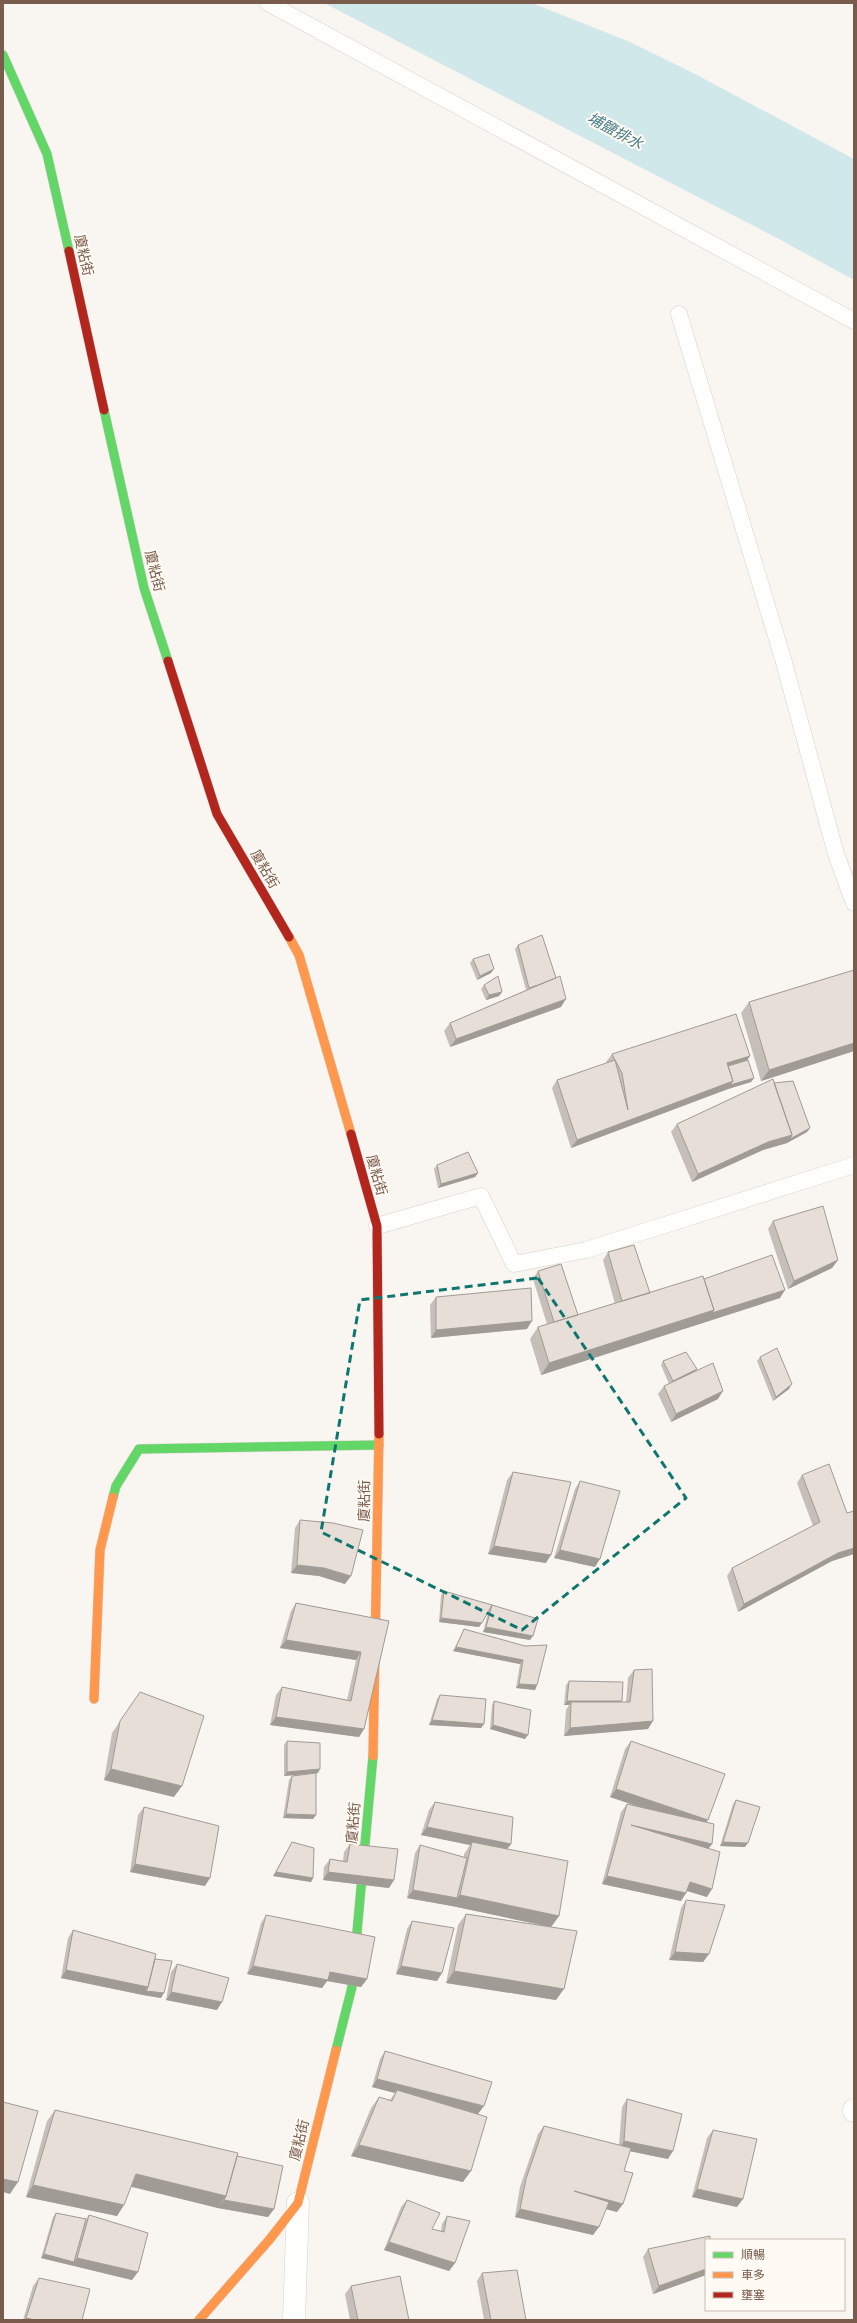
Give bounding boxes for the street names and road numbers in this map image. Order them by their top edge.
street label: 廈粘街 [71,233,97,277]
street label: 廈粘街 [141,548,169,594]
street label: 廈粘街 [247,846,283,892]
street label: 廈粘街 [363,1152,391,1198]
street label: 廈粘街 [355,1480,373,1522]
street label: 廈粘街 [342,1801,364,1845]
street label: 廈粘街 [285,2117,313,2163]

